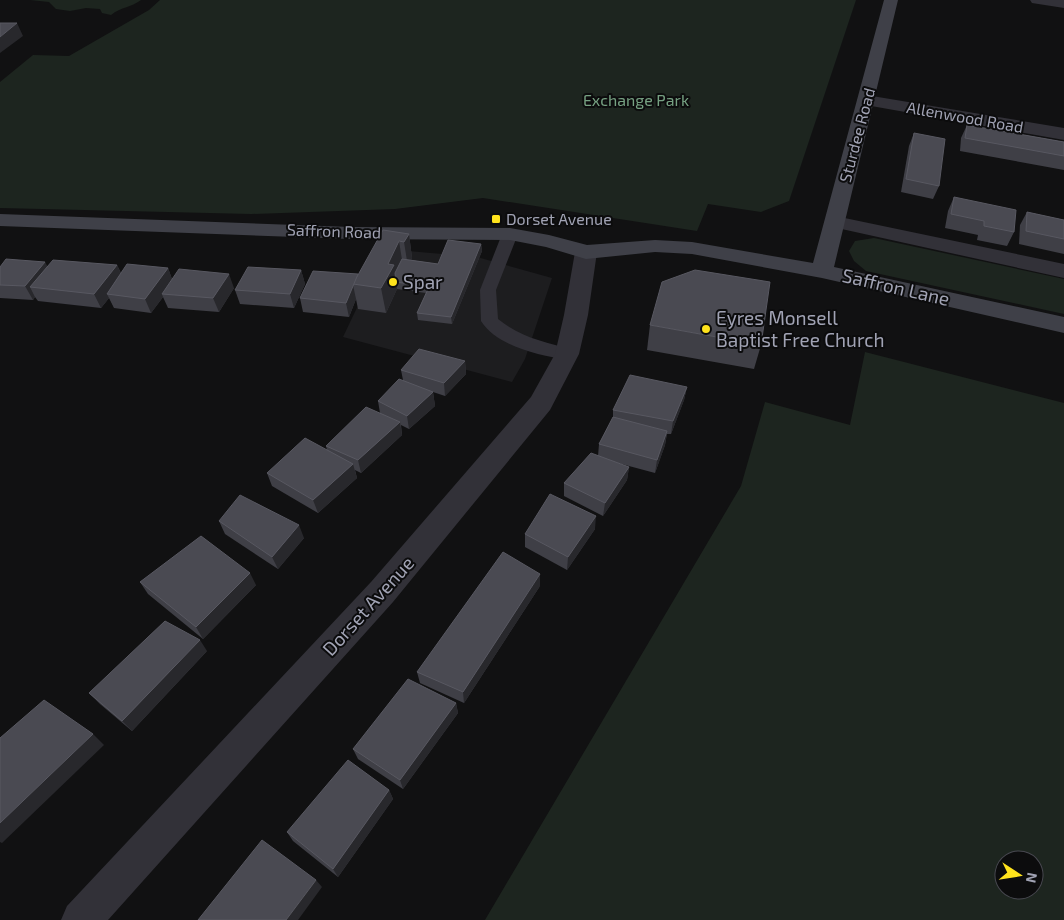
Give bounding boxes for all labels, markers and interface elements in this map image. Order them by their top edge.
street label: Sturdee Road [835,86,878,184]
park label: Exchange Park [583,90,689,109]
street label: Allenwood Road [905,97,1025,136]
place label: Dorset Avenue [506,209,612,228]
marker: Dorset Avenue [490,213,502,225]
street label: Saffron Road [287,219,381,242]
street label: Saffron Lane [840,263,952,310]
place label: Spar [403,270,443,293]
marker: Spar [387,276,399,288]
place label: Eyres Monsell Baptist Free Church [716,306,885,351]
marker: Eyres Monsell Baptist Free Church [700,323,712,335]
street label: Dorset Avenue [317,551,418,660]
north arrow [994,850,1044,900]
text: N [1023,871,1042,885]

